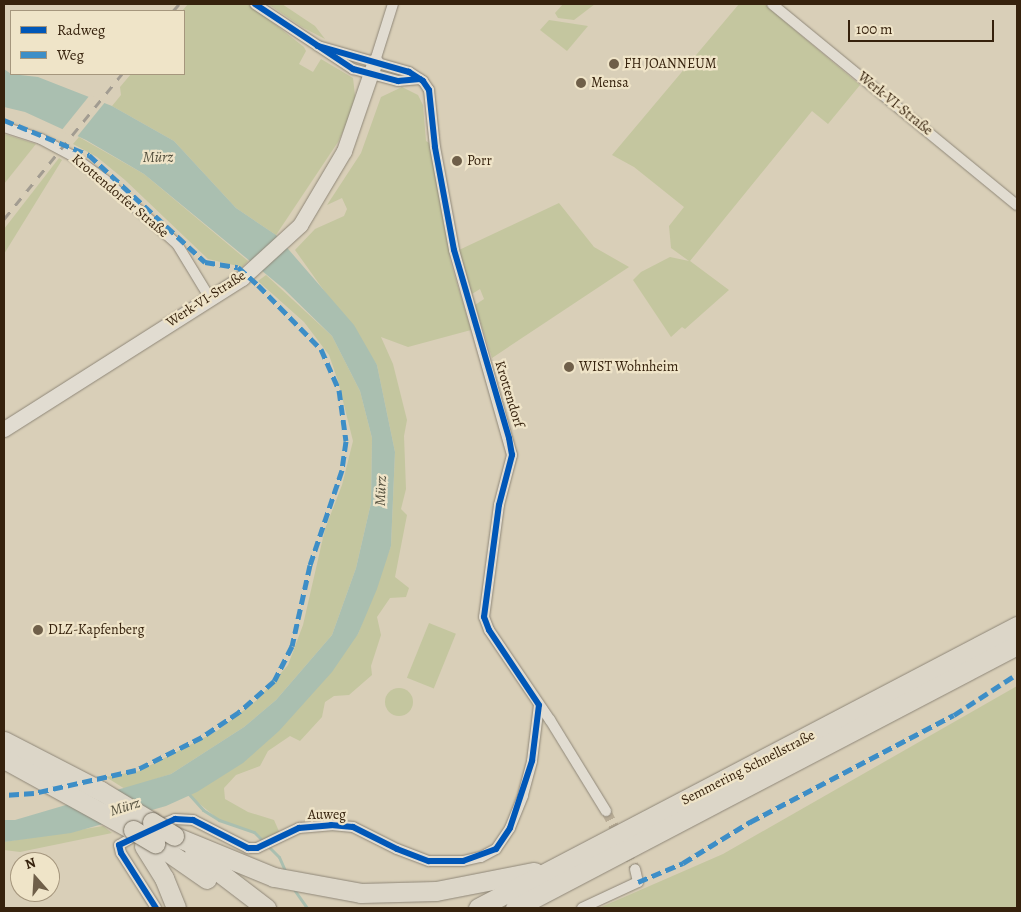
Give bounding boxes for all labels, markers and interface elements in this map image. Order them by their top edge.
legend [10,10,185,75]
scale bar [851,10,997,42]
text: 100 m [856,19,893,39]
text: Radweg [57,20,105,40]
text: Weg [57,45,84,65]
place label: FH JOANNEUM [624,56,717,72]
marker: FH JOANNEUM [608,58,620,70]
street label: Werk-VI-Straße [854,69,936,139]
place label: Mensa [591,75,629,91]
marker: Mensa [575,77,587,89]
water label: Mürz [143,149,173,167]
street label: Krottendorfer Straße [68,151,172,241]
place label: Porr [467,153,492,169]
marker: Porr [451,155,463,167]
street label: Werk-VI-Straße [163,267,249,331]
street label: Krottendorf [491,359,527,429]
place label: WIST Wohnheim [579,359,678,375]
marker: WIST Wohnheim [563,361,575,373]
water label: Mürz [371,476,391,506]
place label: DLZ-Kapfenberg [48,622,144,638]
marker: DLZ-Kapfenberg [32,624,44,636]
street label: Semmering Schnellstraße [678,727,818,809]
water label: Mürz [108,794,142,820]
street label: Auweg [308,807,346,823]
north arrow [10,852,60,902]
text: N [22,853,38,874]

